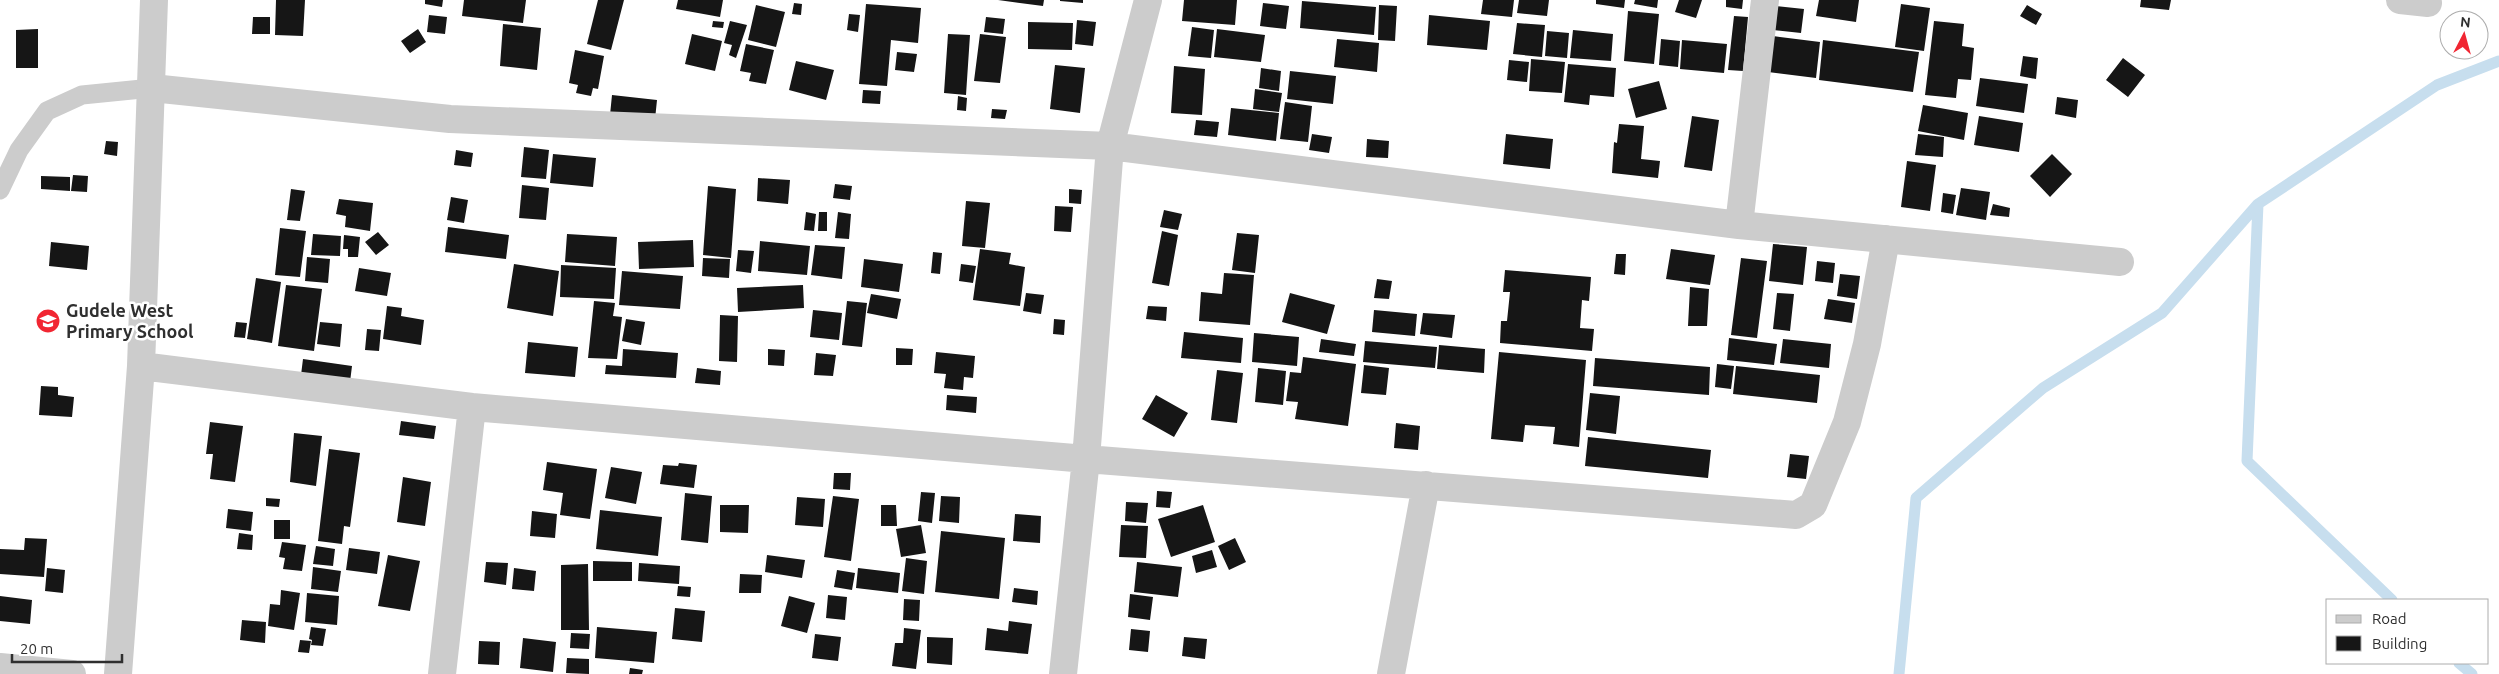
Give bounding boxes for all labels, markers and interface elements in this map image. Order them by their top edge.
north arrow [2439,10,2489,60]
text: N [2459,14,2471,31]
place label: Gudele West Primary School [66,300,194,341]
school or university icon: Gudele West Primary School [35,308,61,334]
legend [2326,599,2489,664]
text: Road [2372,610,2407,627]
scale bar [12,632,122,664]
text: Building [2372,635,2427,652]
text: 20 m [20,640,53,657]

